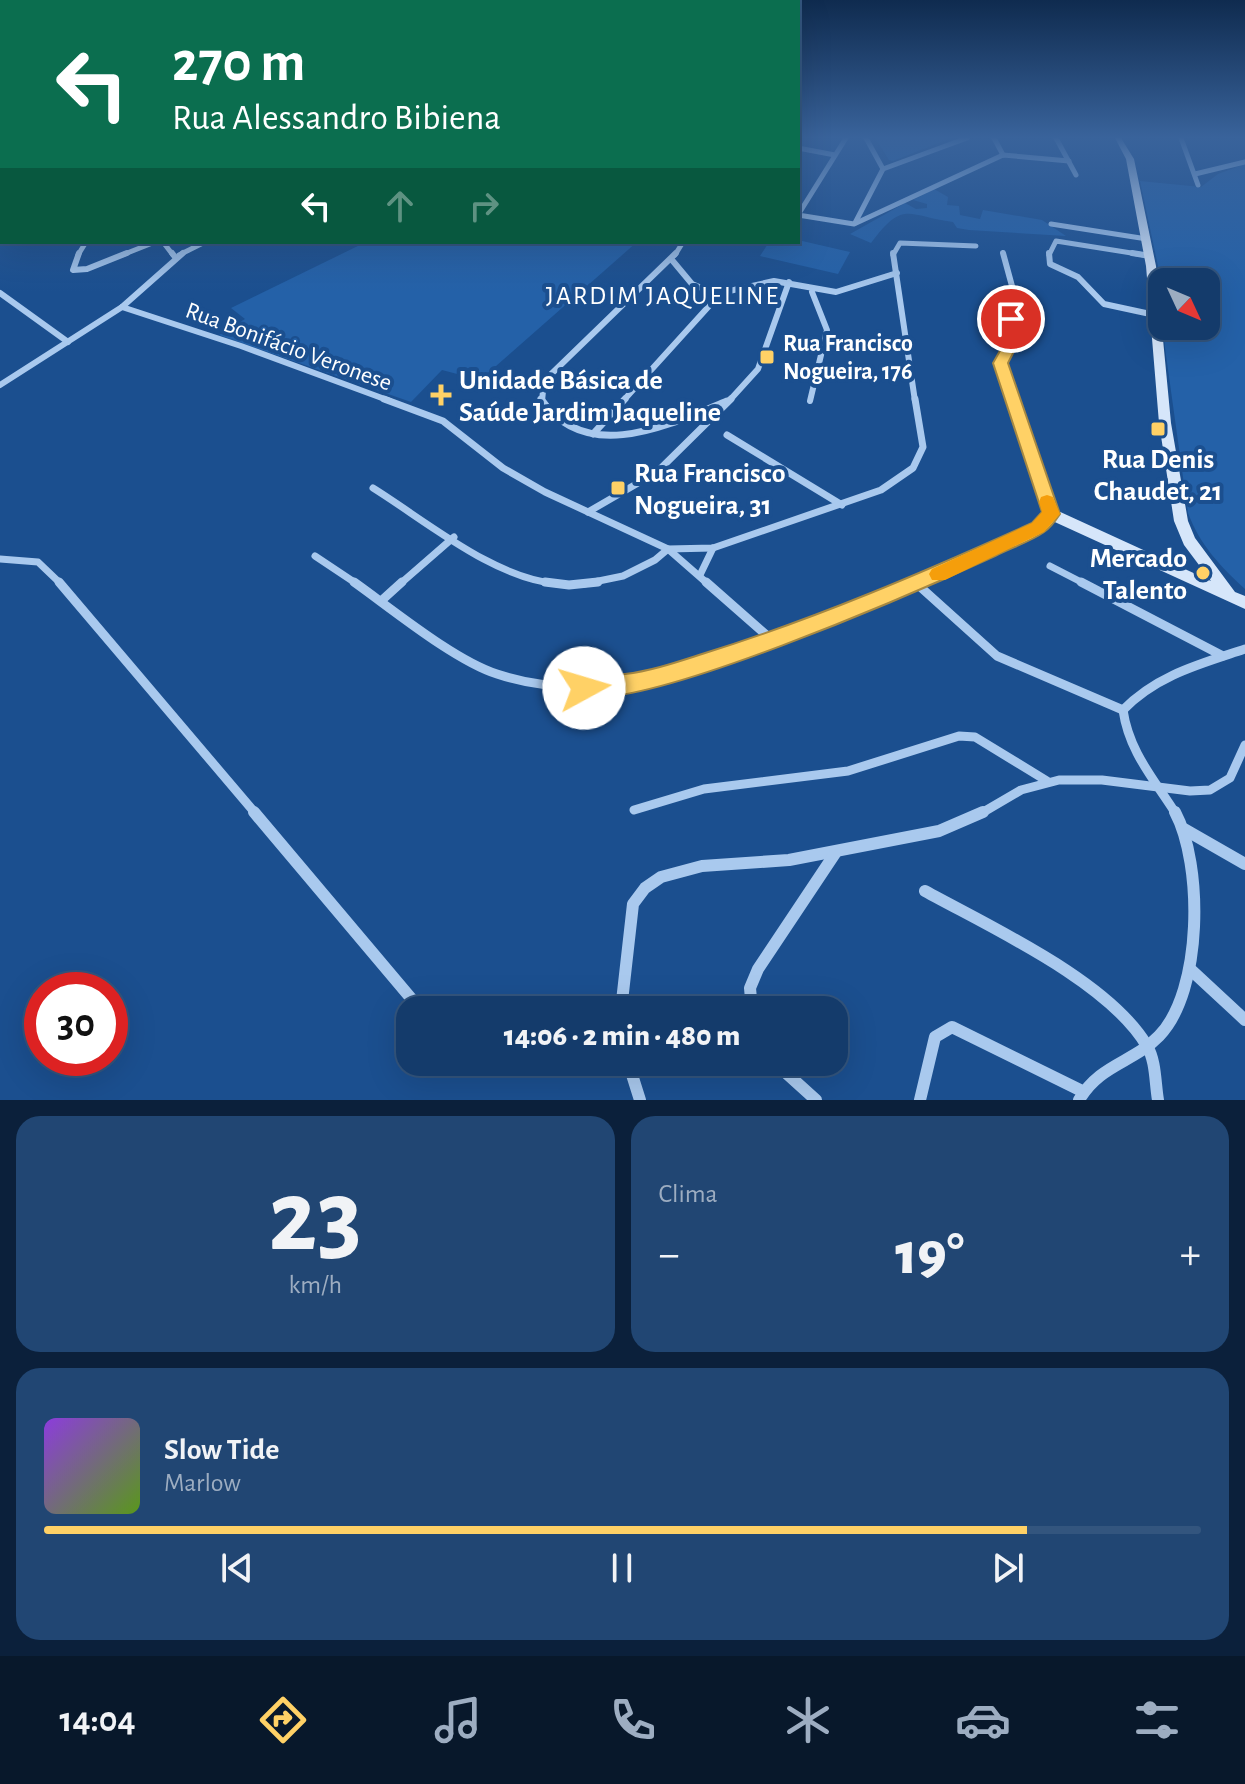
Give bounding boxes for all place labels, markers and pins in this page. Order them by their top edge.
pin [977,285,1045,353]
place label: Rua Francisco Nogueira, 176 [783,332,913,384]
marker: Rua Francisco Nogueira, 176 [758,348,776,366]
place label: Unidade Básica de Saúde Jardim Jaqueline [459,367,721,427]
marker: Unidade Básica de Saúde Jardim Jaqueline [430,384,452,406]
marker: Rua Denis Chaudet, 21 [1149,420,1167,438]
place label: Rua Denis Chaudet, 21 [1094,446,1222,506]
place label: Rua Francisco Nogueira, 31 [634,460,785,520]
marker: Rua Francisco Nogueira, 31 [609,479,627,497]
place label: Mercado Talento [1090,545,1187,605]
marker: Mercado Talento [1194,564,1212,582]

